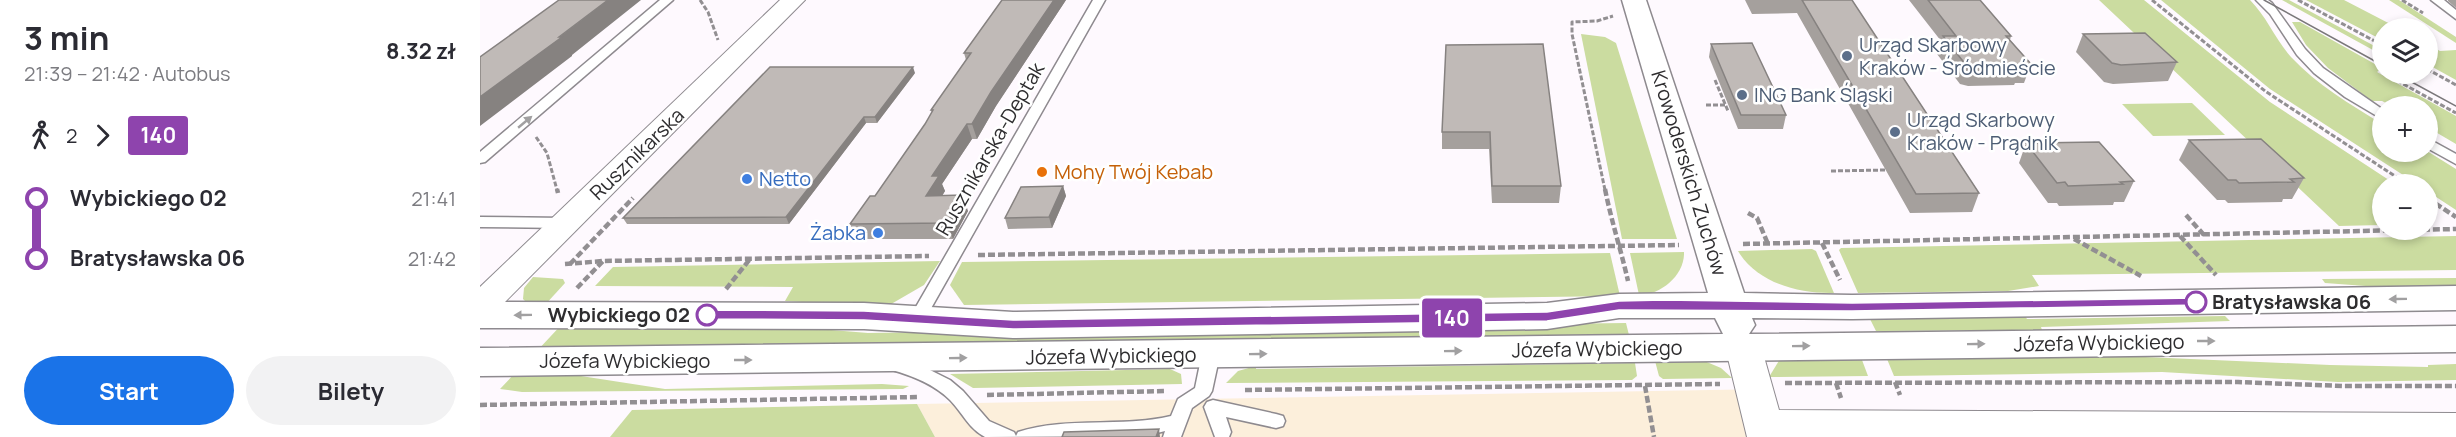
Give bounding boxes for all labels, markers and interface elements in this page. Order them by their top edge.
text: 3 min [24,15,109,60]
map controls [2372,18,2438,240]
button: layers [2372,18,2438,84]
place label: Urząd Skarbowy Kraków - Śródmieście [1859,31,2056,81]
text: 8.32 zł [386,36,456,66]
marker: Urząd Skarbowy Kraków - Śródmieście [1840,49,1854,63]
street label: Rusznikarska-Deptak [929,56,1051,240]
text: 21:39 – 21:42 · Autobus [24,60,231,87]
street label: Krowoderskich Zuchów [1645,67,1734,279]
place label: ING Bank Śląski [1754,81,1893,108]
marker: ING Bank Śląski [1735,88,1749,102]
button: + [2372,96,2438,162]
street label: Rusznikarska [584,102,690,206]
place label: Urząd Skarbowy Kraków - Prądnik [1907,106,2059,156]
one-way arrow [517,115,533,128]
icon: walk [24,119,57,152]
icon: forward [86,119,119,152]
text: 140 [140,121,176,149]
text: 2 [66,122,77,149]
marker: Urząd Skarbowy Kraków - Prądnik [1888,125,1902,139]
place label: Mohy Twój Kebab [1054,158,1213,185]
place label: Netto [759,165,811,192]
marker: Mohy Twój Kebab [1035,165,1049,179]
marker: Netto [740,172,754,186]
button: − [2372,174,2438,240]
text: Wybickiego 02 [70,183,227,213]
text: 21:41 [411,185,456,212]
place label: Żabka [810,219,866,246]
marker: Żabka [871,226,885,240]
text: Bratysławska 06 [70,243,245,273]
text: 21:42 [408,245,456,272]
place label: Bratysławska 06 [2212,288,2371,315]
marker: Bratysławska 06 [2185,291,2207,313]
one-way arrow [2388,294,2407,304]
line badge: 140 [1418,298,1486,338]
place label: Wybickiego 02 [548,301,690,328]
marker: Wybickiego 02 [696,304,718,326]
text: 140 [1434,304,1470,332]
one-way arrow [513,310,532,320]
street label: Józefa Wybickiego [2013,328,2185,357]
street label: Józefa Wybickiego [1511,334,1683,363]
one-way arrow [2197,337,2216,346]
one-way arrow [1966,339,1985,349]
street label: Józefa Wybickiego [1025,341,1197,370]
one-way arrow [1792,341,1811,350]
one-way arrow [1443,346,1462,356]
street label: Józefa Wybickiego [540,347,711,374]
one-way arrow [1248,349,1267,358]
one-way arrow [948,353,967,363]
one-way arrow [733,355,752,365]
button: Start [24,356,234,425]
button: Bilety [246,356,456,425]

